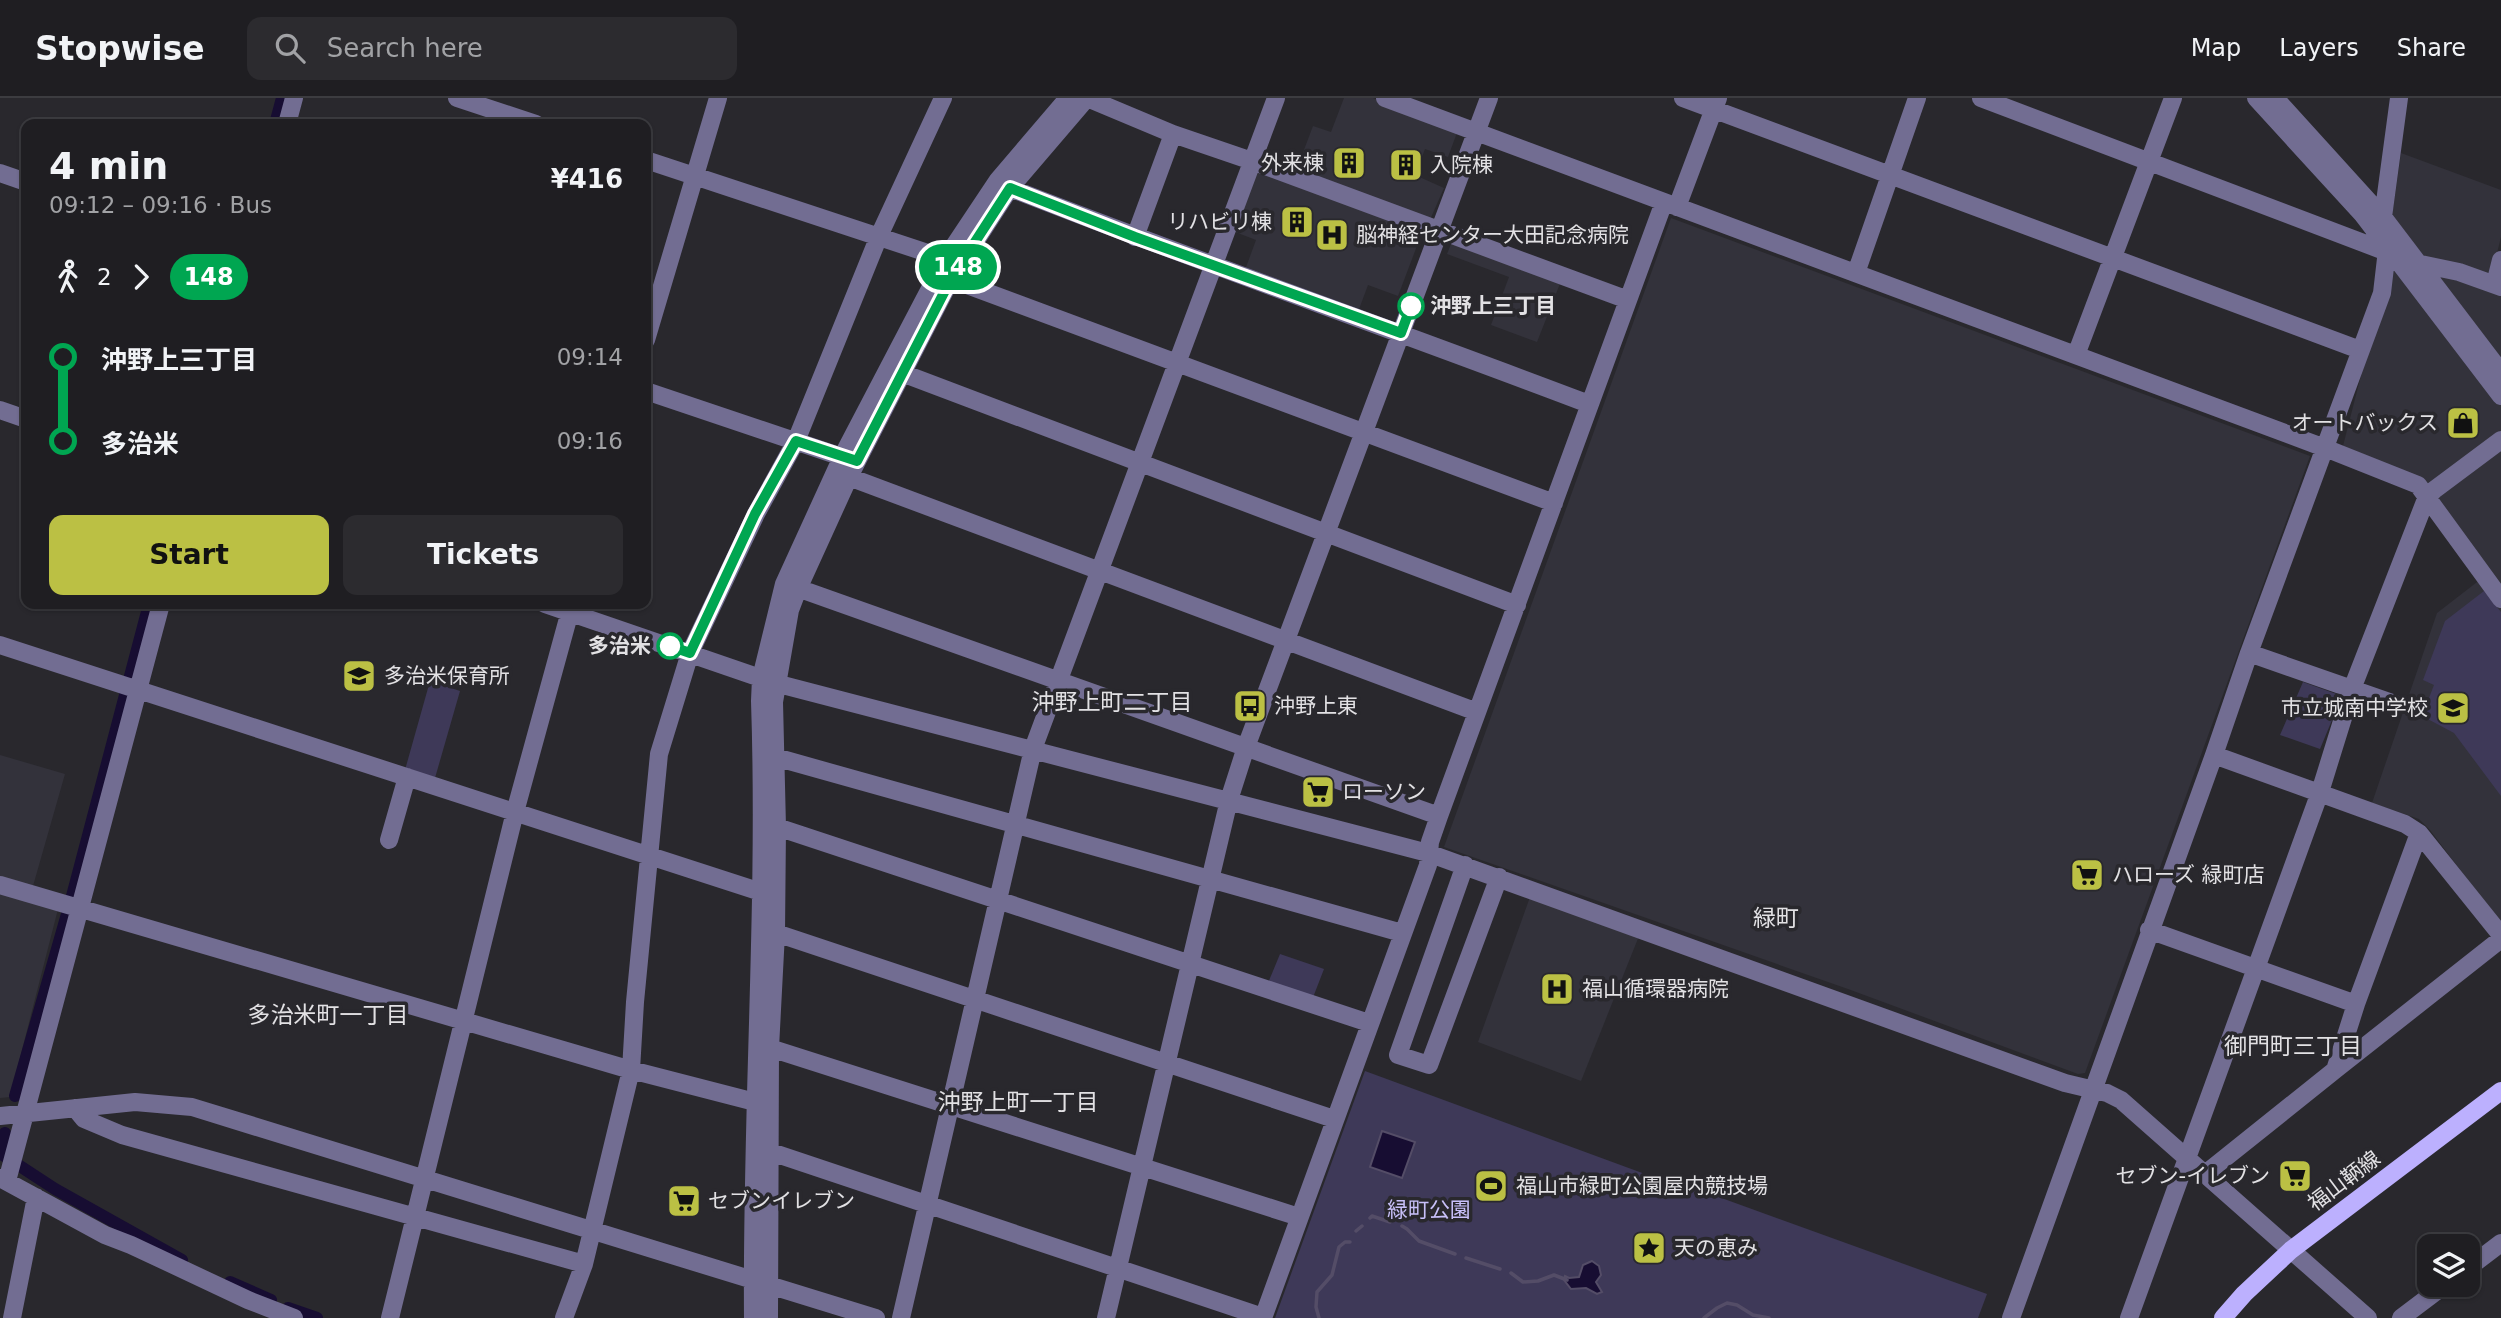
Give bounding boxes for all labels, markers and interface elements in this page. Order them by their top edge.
search box [247,17,737,80]
text: Stopwise [35,29,205,68]
icon: search [271,29,309,67]
text: Search here [327,33,483,63]
text: Map [2191,34,2241,62]
text: Layers [2279,34,2359,62]
text: Share [2397,34,2466,62]
text: 4 min [49,144,168,188]
building icon: 外来棟 [1330,144,1368,182]
building icon: 入院棟 [1387,146,1425,184]
place label: 外来棟 [1261,151,1324,175]
place label: 入院棟 [1430,153,1493,177]
text: ¥416 [551,164,623,194]
text: 09:12 – 09:16 · Bus [49,192,272,218]
building icon: リハビリ棟 [1278,203,1316,241]
place label: リハビリ棟 [1167,210,1272,234]
hospital icon: 脳神経センター大田記念病院 [1313,216,1351,254]
place label: 脳神経センター大田記念病院 [1356,223,1629,247]
line badge: 148 [918,244,998,290]
text: 148 [933,253,983,281]
icon: walk [49,258,87,296]
icon: forward [122,258,160,296]
text: 148 [184,263,234,291]
text: 2 [97,264,112,290]
marker: 沖野上三丁目 [1398,293,1424,319]
place label: 沖野上三丁目 [1430,294,1556,318]
text: 09:14 [557,344,623,370]
text: 沖野上三丁目 [101,345,257,375]
shop icon: オートバックス [2444,404,2482,442]
place label: オートバックス [2292,411,2438,435]
text: 09:16 [557,428,623,454]
text: 多治米 [101,429,179,459]
button: Start [49,515,329,595]
button: Tickets [343,515,623,595]
marker: 多治米 [657,633,683,659]
place label: 多治米 [588,634,651,658]
school or university icon: 多治米保育所 [340,657,378,695]
place label: 多治米保育所 [384,664,510,688]
bus stop icon: 沖野上東 [1231,687,1269,725]
district label: 沖野上町二丁目 [1032,689,1193,715]
school or university icon: 市立城南中学校 [2434,689,2472,727]
place label: 沖野上東 [1274,694,1358,718]
place label: 市立城南中学校 [2281,696,2428,720]
supermarket icon: ローソン [1299,773,1337,811]
place label: ローソン [1342,780,1426,804]
supermarket icon: ハローズ 緑町店 [2068,856,2106,894]
place label: ハローズ 緑町店 [2112,863,2265,887]
district label: 緑町 [1753,905,1799,931]
hospital icon: 福山循環器病院 [1538,970,1576,1008]
place label: 福山循環器病院 [1582,977,1729,1001]
district label: 多治米町一丁目 [248,1002,409,1028]
district label: 御門町三丁目 [2224,1033,2362,1059]
district label: 沖野上町一丁目 [938,1089,1099,1115]
street label: 福山鞆線 [2303,1146,2385,1216]
supermarket icon: セブン-イレブン [2276,1157,2314,1195]
place label: セブン-イレブン [2115,1164,2270,1188]
sports icon: 福山市緑町公園屋内競技場 [1472,1167,1510,1205]
place label: 福山市緑町公園屋内競技場 [1516,1174,1768,1198]
supermarket icon: セブンイレブン [665,1182,703,1220]
place label: セブンイレブン [708,1189,855,1213]
park label: 緑町公園 [1387,1198,1471,1222]
place icon: 天の恵み [1630,1229,1668,1267]
map controls [2417,1234,2480,1297]
button: layers [2417,1234,2480,1297]
place label: 天の恵み [1674,1236,1758,1260]

